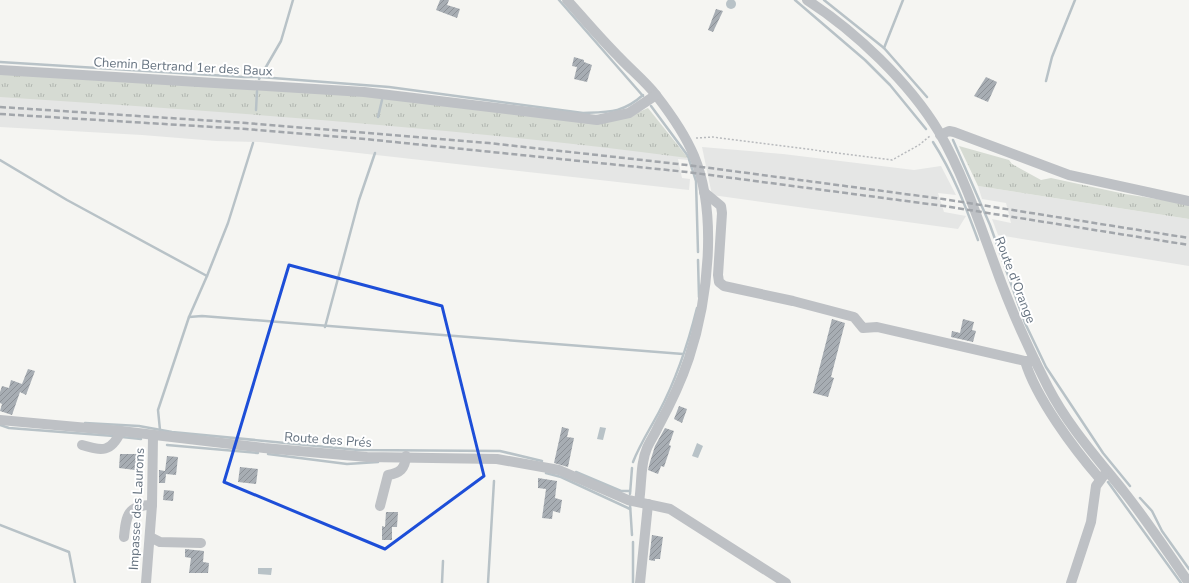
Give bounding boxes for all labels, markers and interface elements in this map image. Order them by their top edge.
street label: Chemin Bertrand 1er des Baux [93,53,273,81]
street label: Route d'Orange [990,234,1040,326]
street label: Route des Prés [284,428,372,452]
street label: Impasse des Laurons [125,447,149,571]

